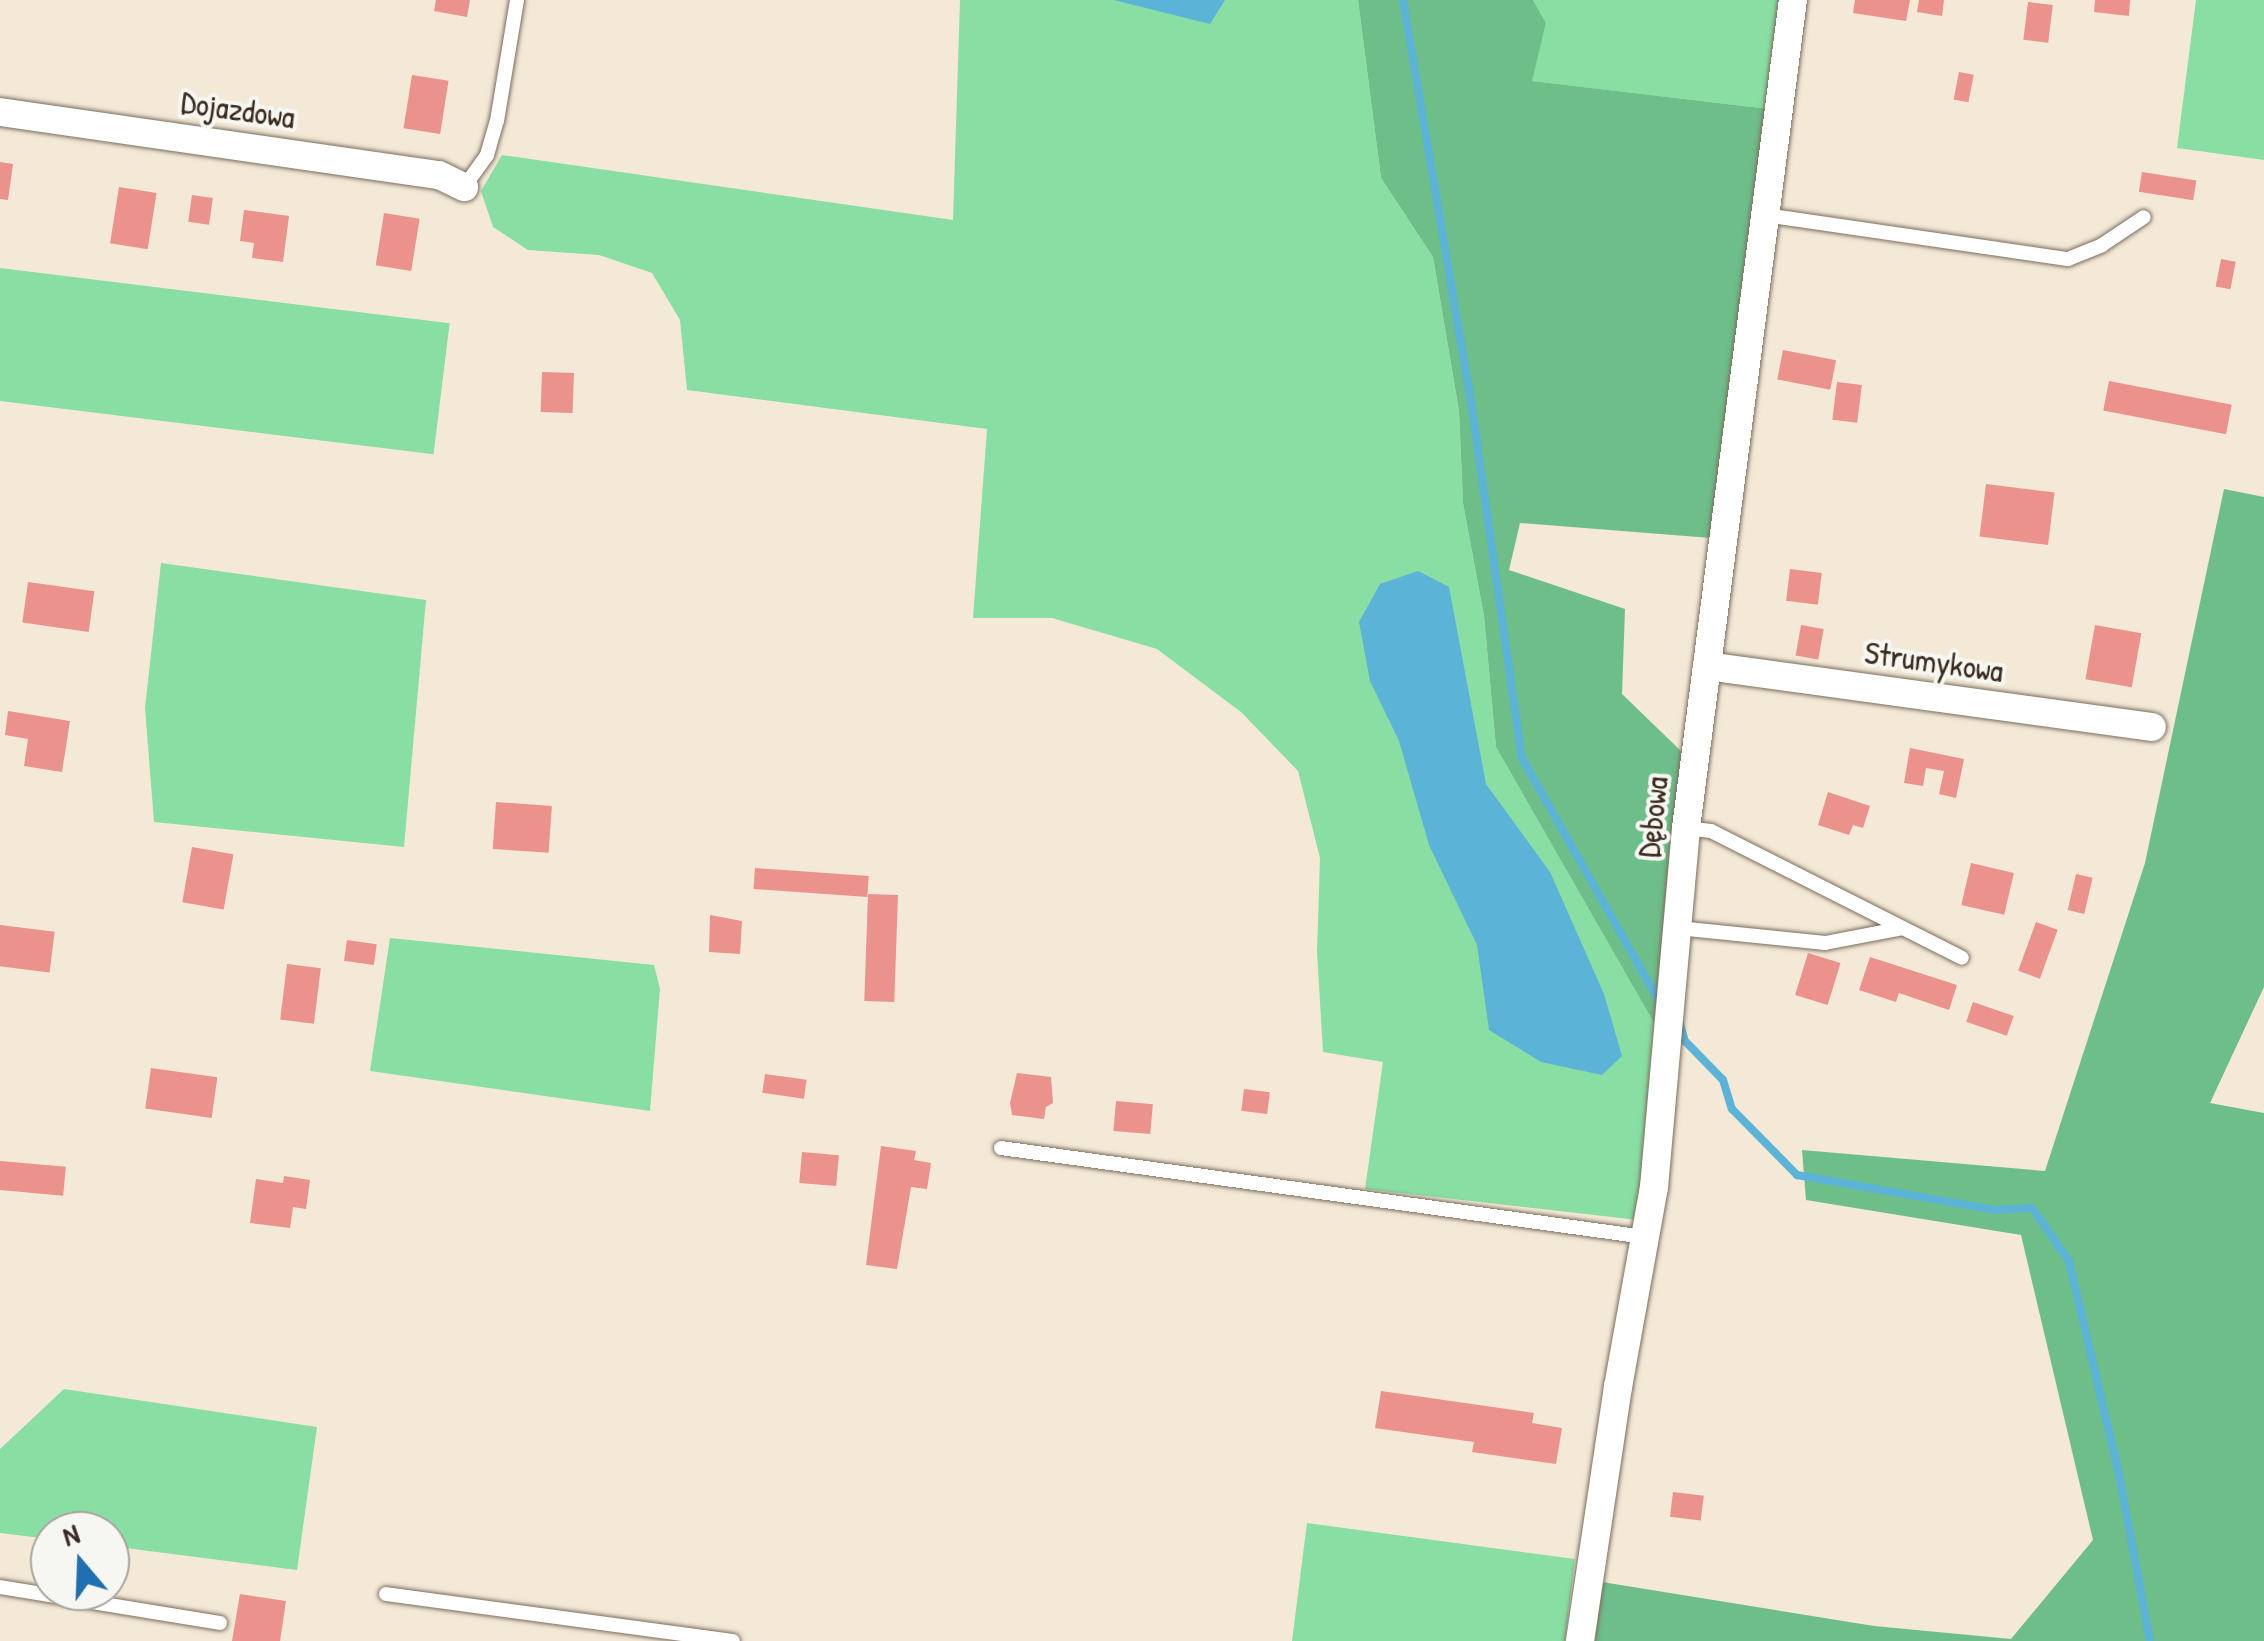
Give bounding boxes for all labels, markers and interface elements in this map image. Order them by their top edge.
street label: Dojazdowa [179,83,297,137]
street label: Strumykowa [1862,633,2006,691]
street label: Dębowa [1630,775,1676,859]
north arrow [30,1511,130,1611]
text: N [58,1514,84,1555]

